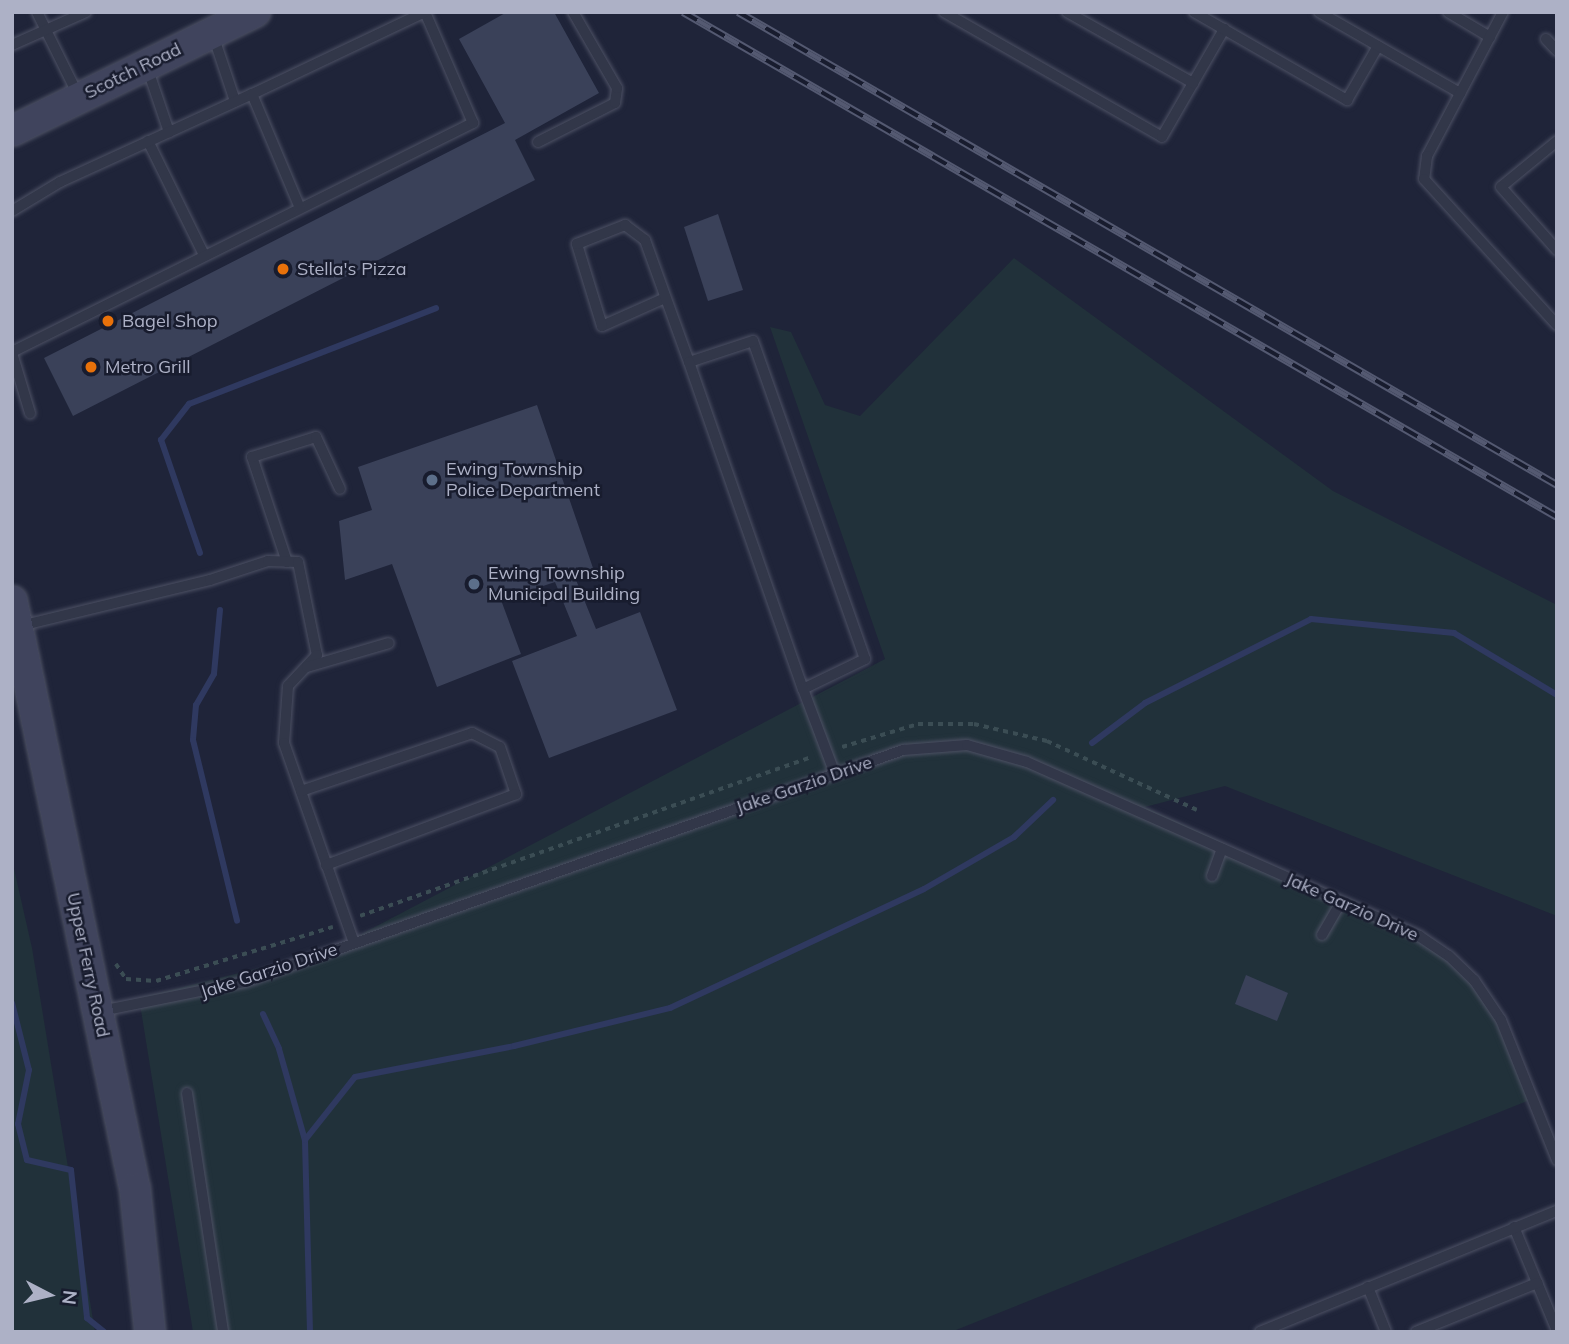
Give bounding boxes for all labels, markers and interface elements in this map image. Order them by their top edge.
street label: Scotch Road [81,38,185,104]
place label: Stella's Pizza [297,258,407,280]
marker: Stella's Pizza [275,261,291,277]
place label: Bagel Shop [122,310,218,332]
marker: Bagel Shop [100,313,116,329]
place label: Metro Grill [105,356,190,378]
marker: Metro Grill [83,359,99,375]
place label: Ewing Township Police Department [446,459,600,502]
marker: Ewing Township Police Department [424,472,440,488]
place label: Ewing Township Municipal Building [488,563,640,606]
marker: Ewing Township Municipal Building [466,576,482,592]
street label: Jake Garzio Drive [733,752,875,818]
street label: Jake Garzio Drive [1282,868,1422,946]
street label: Upper Ferry Road [62,891,114,1039]
street label: Jake Garzio Drive [198,939,340,1003]
north arrow [14,1260,84,1330]
text: N [57,1289,83,1306]

